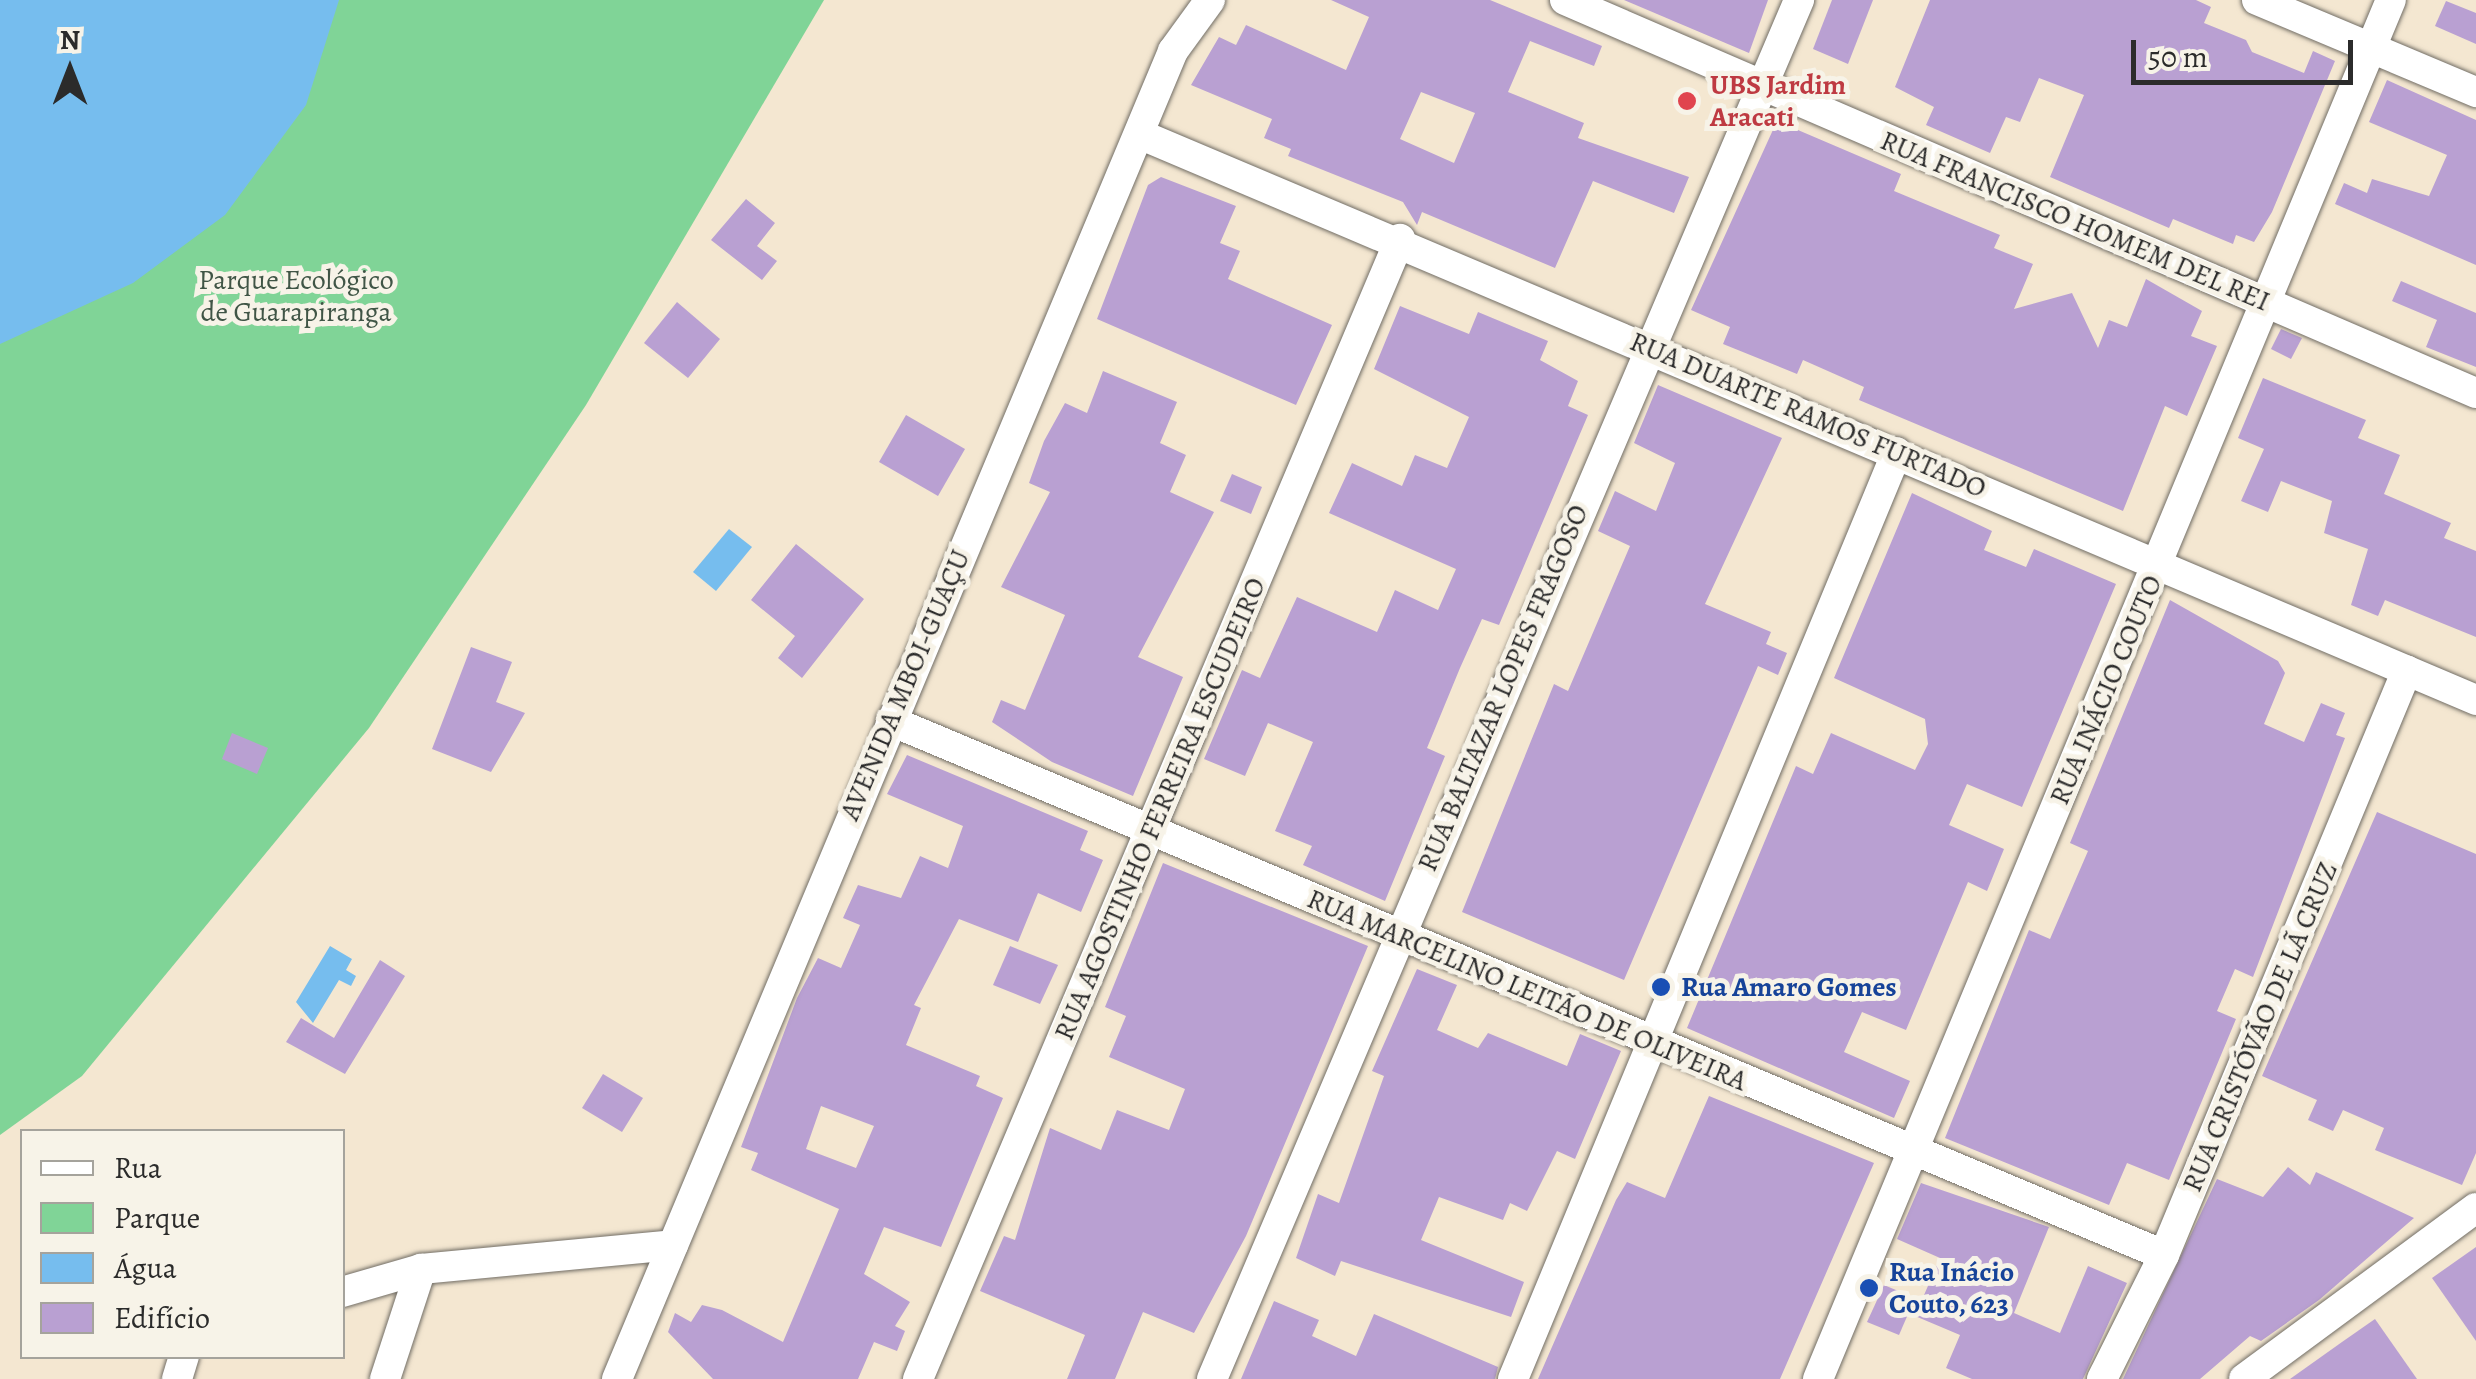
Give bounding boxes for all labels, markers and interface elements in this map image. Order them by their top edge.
north arrow [20,20,120,120]
scale bar [2136,20,2358,82]
text: N [60,21,80,59]
text: 50 m [2148,37,2208,77]
place label: UBS Jardim Aracati [1710,68,1846,134]
marker: UBS Jardim Aracati [1674,88,1700,114]
street label: RUA FRANCISCO HOMEM DEL REI [1875,124,2275,318]
park label: Parque Ecológico de Guarapiranga [198,263,394,329]
street label: RUA DUARTE RAMOS FURTADO [1625,325,1991,505]
street label: RUA BALTAZAR LOPES FRAGOSO [1410,500,1596,876]
street label: AVENIDA MBOI-GUAÇU [833,545,977,825]
street label: RUA INÁCIO COUTO [2043,570,2169,810]
street label: RUA AGOSTINHO FERREIRA ESCUDEIRO [1047,573,1273,1045]
street label: RUA CRISTÓVÃO DE LÃ CRUZ [2175,857,2345,1197]
street label: RUA MARCELINO LEITÃO DE OLIVEIRA [1302,882,1752,1098]
place label: Rua Amaro Gomes [1681,970,1897,1004]
marker: Rua Amaro Gomes [1650,976,1672,998]
legend [20,1129,345,1359]
text: Rua [114,1148,162,1188]
text: Parque [114,1198,200,1238]
text: Água [114,1248,177,1288]
place label: Rua Inácio Couto, 623 [1889,1255,2014,1321]
marker: Rua Inácio Couto, 623 [1858,1277,1880,1299]
text: Edifício [114,1298,210,1338]

